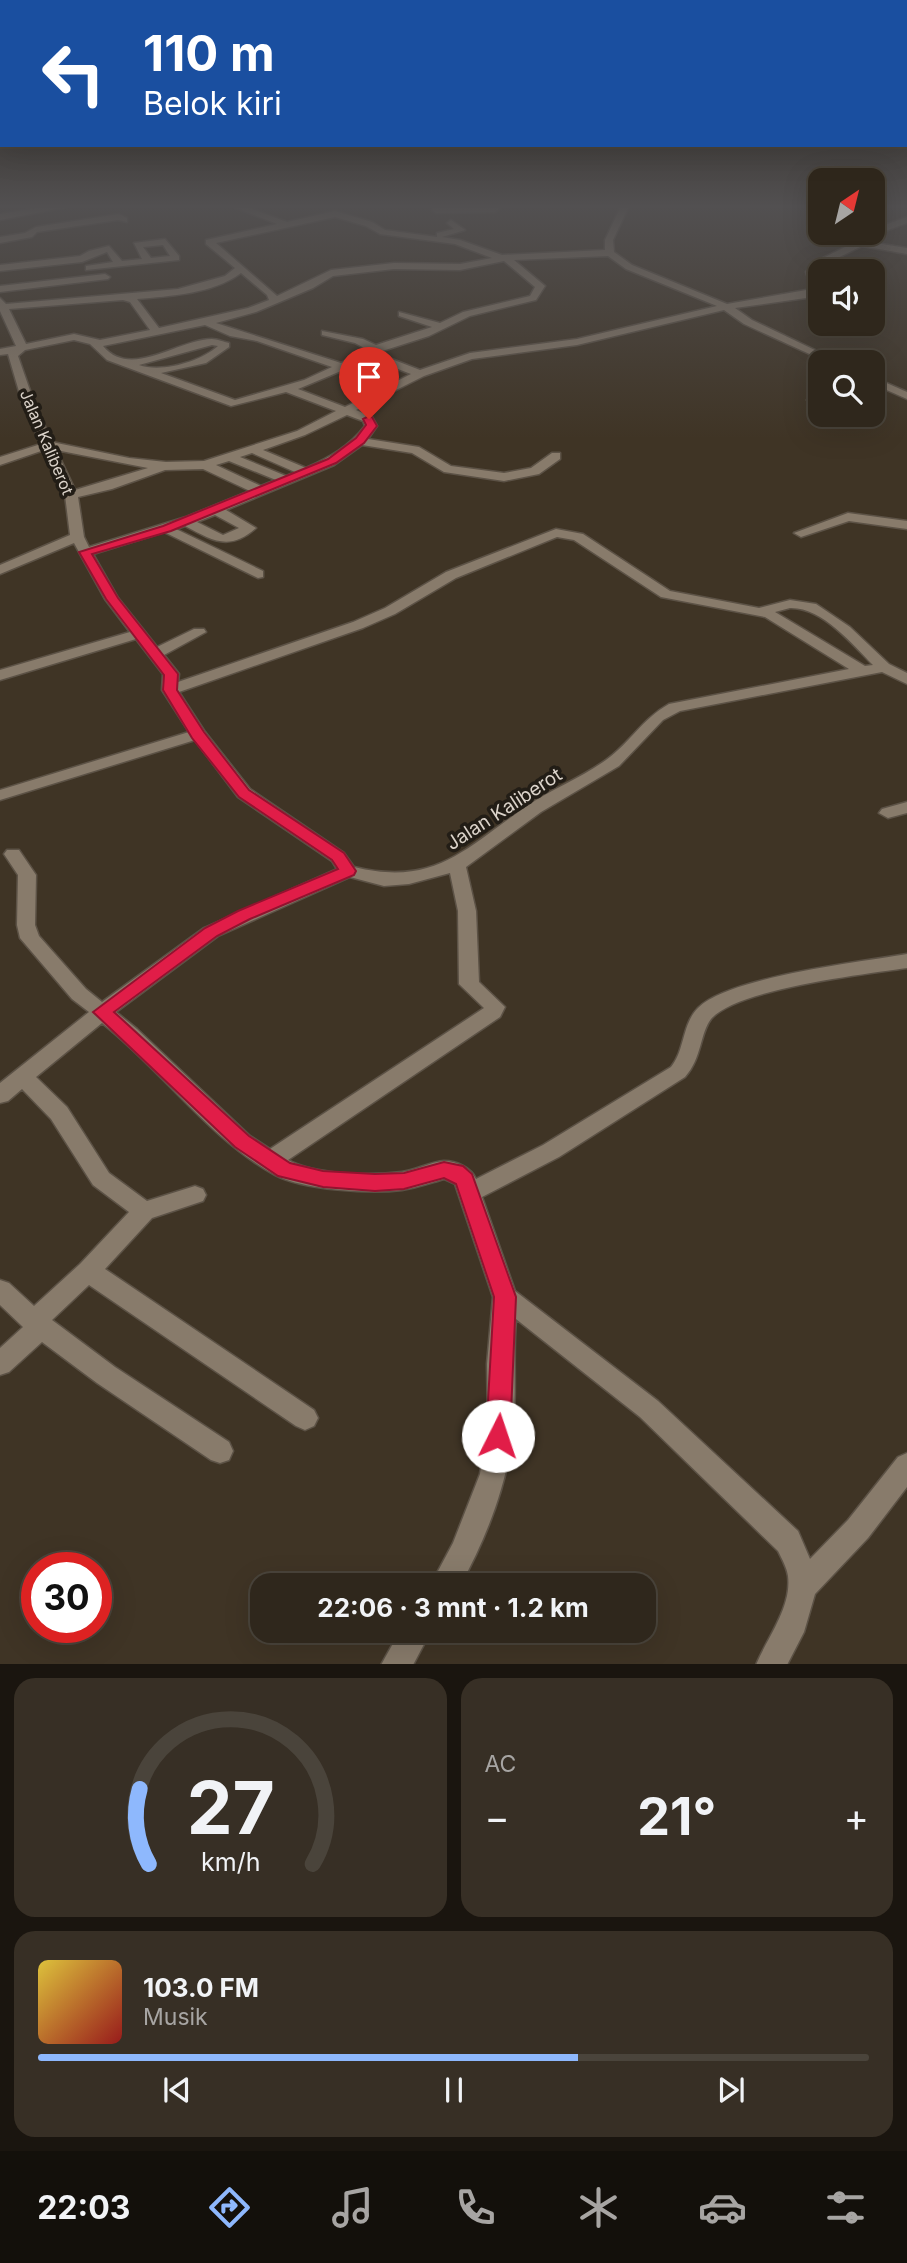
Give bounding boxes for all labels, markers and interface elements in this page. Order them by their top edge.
text: 110 m [143,24,275,83]
icon: left [28,28,119,119]
text: Belok kiri [143,84,282,123]
north arrow [808,168,886,245]
map controls [808,168,885,427]
button: sound [808,259,885,336]
pin [339,347,399,419]
button: search [808,350,885,427]
icon: arrive [350,358,388,396]
street label: Jalan Kaliberot [16,386,78,498]
street label: Jalan Kaliberot [442,763,566,855]
position arrow [461,1399,535,1473]
speed limit sign: 30 [21,1552,112,1643]
text: 22:06 · 3 mnt · 1.2 km [317,1592,589,1623]
text: AC [485,1750,516,1778]
text: 27 [186,1763,274,1852]
text: 21° [637,1785,716,1848]
text: − [485,1794,510,1840]
text: + [844,1794,869,1840]
text: km/h [201,1846,260,1876]
text: 103.0 FM [143,1972,259,2003]
text: Musik [143,2003,208,2031]
icon: previous [158,2071,196,2109]
icon: pause [435,2071,473,2109]
icon: next [712,2071,750,2109]
icon: directions [205,2183,254,2232]
icon: music [328,2183,377,2232]
icon: phone [451,2183,500,2232]
icon: climate [574,2183,623,2232]
icon: car [698,2183,747,2232]
icon: filters [821,2183,870,2232]
text: 22:03 [37,2188,130,2227]

